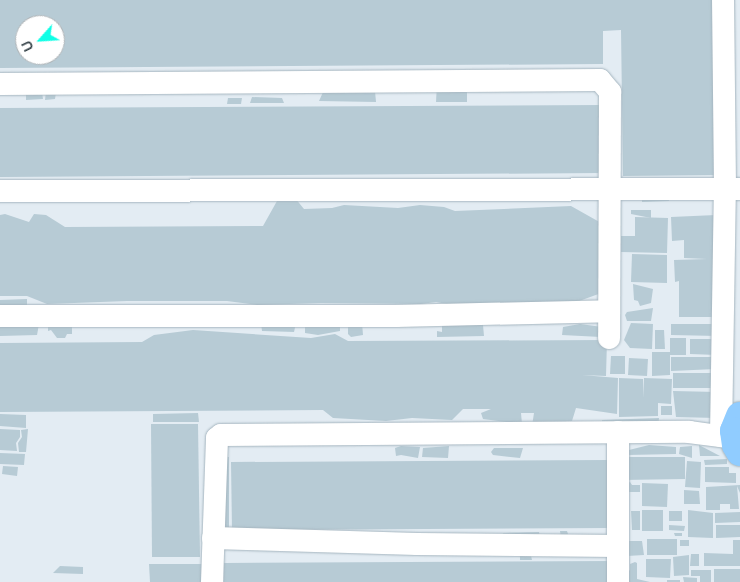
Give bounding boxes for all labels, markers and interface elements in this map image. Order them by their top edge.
north arrow [15,15,65,65]
text: U [16,38,38,55]

